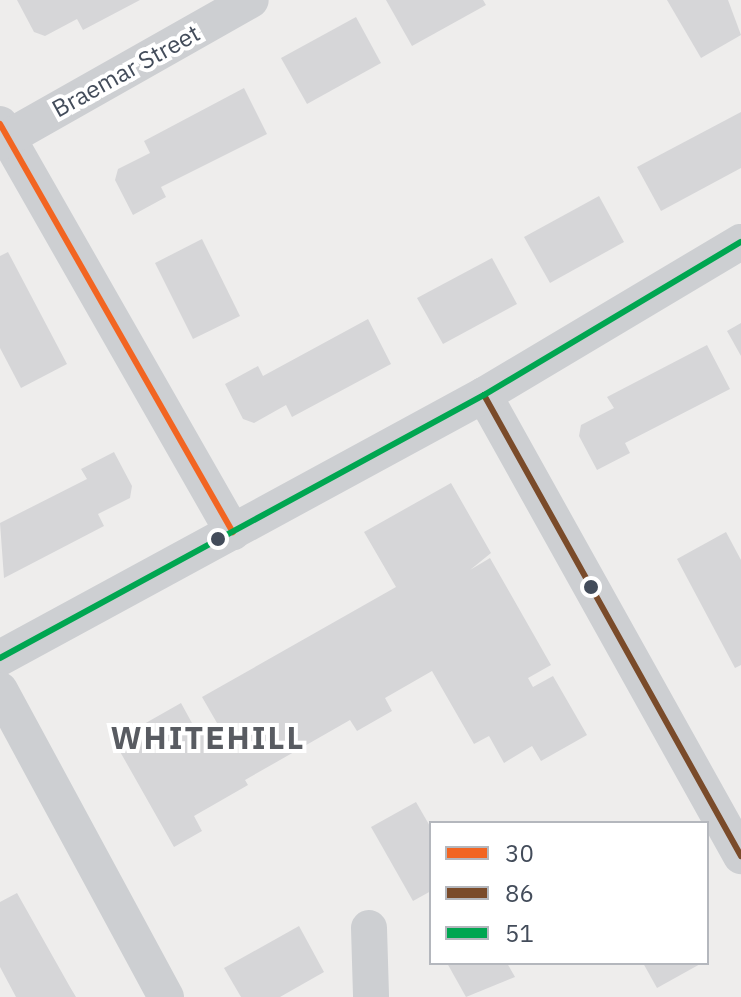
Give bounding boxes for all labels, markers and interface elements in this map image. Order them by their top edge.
street label: Braemar Street [47,19,205,123]
unlabelled marker [210,531,226,547]
unlabelled marker [583,579,599,595]
district label: WHITEHILL [110,718,306,756]
legend [429,821,709,965]
text: 30 [505,837,534,869]
text: 86 [505,877,534,909]
text: 51 [505,917,534,949]

